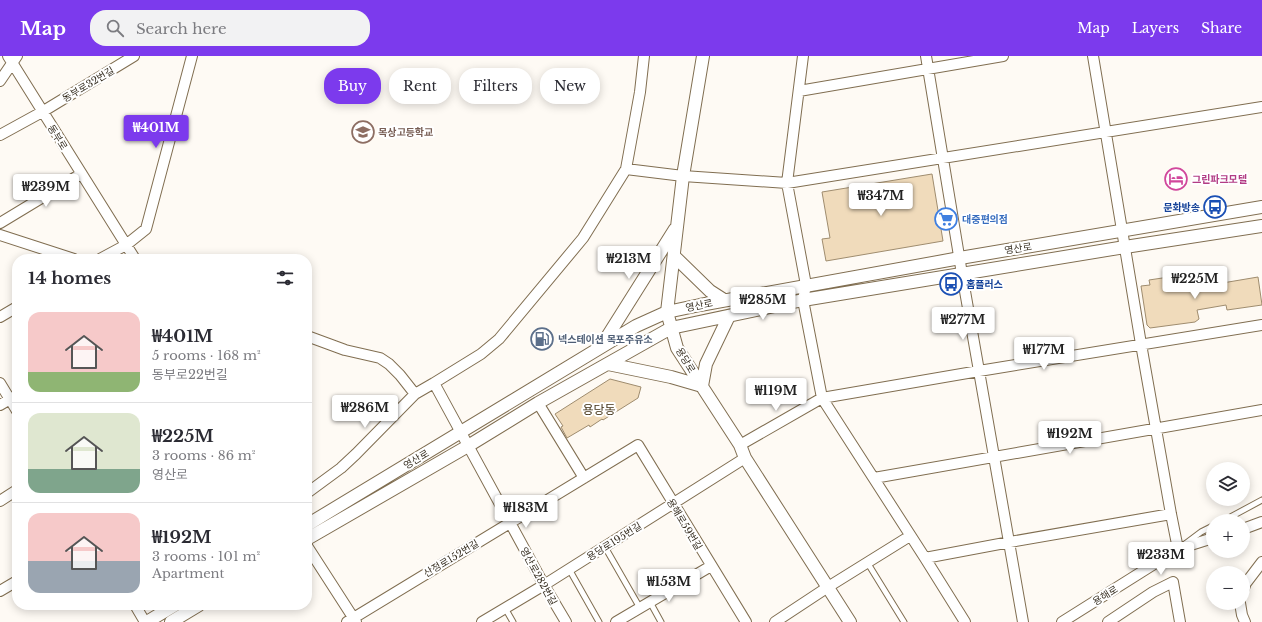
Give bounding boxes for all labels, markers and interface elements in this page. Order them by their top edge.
search box [90,10,370,46]
text: Map [20,17,66,40]
icon: search [104,17,126,39]
text: Search here [136,19,227,38]
text: Map [1077,19,1110,37]
text: Layers [1132,19,1179,37]
text: Share [1201,19,1242,37]
street label: 동부로32번길 [60,64,117,105]
chip: Buy [324,68,381,104]
chip: Rent [389,68,451,104]
chip: Filters [459,68,532,104]
chip: New [540,68,600,104]
pin: ₩401M [128,115,184,149]
text: ₩401M [133,119,179,136]
school or university icon: 목상고등학교 [350,119,376,145]
street label: 동부로 [45,122,70,152]
place label: 목상고등학교 [378,126,433,139]
hotel icon: 그린파크모텔 [1163,166,1189,192]
place label: 그린파크모텔 [1192,173,1247,186]
pin: ₩239M [18,174,74,208]
text: ₩239M [22,178,70,195]
pin: ₩347M [853,183,909,217]
text: ₩347M [858,187,904,204]
bus stop icon: 문화방송 [1202,194,1228,220]
place label: 문화방송 [1163,201,1200,214]
supermarket icon: 대중편의점 [933,206,959,232]
place label: 대중편의점 [962,213,1008,226]
street label: 영산로 [1003,240,1033,257]
pin: ₩213M [601,246,657,280]
text: ₩213M [607,250,651,267]
pin: ₩225M [1167,266,1223,300]
icon: filters [274,267,296,289]
text: 14 homes [28,268,111,289]
text: ₩225M [1171,270,1219,287]
bus stop icon: 홈플러스 [938,271,964,297]
place label: 홈플러스 [966,278,1003,291]
pin: ₩285M [735,287,791,321]
text: ₩285M [739,291,787,308]
street label: 영산로 [684,296,714,315]
pin: ₩277M [935,307,991,341]
text: ₩277M [941,311,985,328]
text: ₩401M [152,326,213,347]
fuel station icon: 넥스테이션 목포주유소 [529,326,555,352]
icon: home [60,328,108,376]
place label: 넥스테이션 목포주유소 [558,333,653,346]
pin: ₩177M [1016,337,1072,371]
text: ₩177M [1023,341,1065,358]
street label: 용당로 [673,345,698,375]
text: 5 rooms · 168 m² [152,347,261,364]
text: 동부로22번길 [152,366,228,383]
pin: ₩119M [748,378,804,412]
text: ₩119M [755,382,797,399]
pin: ₩286M [337,395,393,429]
text: ₩286M [341,399,389,416]
district label: 용당동 [582,402,616,417]
pin: ₩192M [1042,421,1098,455]
text: ₩192M [1047,425,1093,442]
text: ₩225M [152,426,214,447]
icon: home [60,429,108,477]
text: 3 rooms · 86 m² [152,447,255,464]
street label: 영산로 [401,447,431,472]
map controls [1206,462,1250,610]
button: layers [1206,462,1250,506]
text: 영산로 [152,466,188,483]
pin: ₩183M [498,495,554,529]
street label: 용해로59번길 [664,496,705,553]
text: ₩183M [504,499,548,516]
button: + [1206,514,1250,558]
street label: 용당로195번길 [584,519,644,564]
text: ₩192M [152,527,211,548]
icon: home [60,529,108,577]
street label: 산정로152번길 [421,537,481,580]
pin: ₩233M [1133,542,1189,576]
street label: 영산로282번길 [517,545,560,608]
text: ₩233M [1137,546,1185,563]
text: 3 rooms · 101 m² [152,548,260,565]
text: Apartment [152,565,224,582]
button: − [1206,566,1250,610]
pin: ₩153M [641,569,697,603]
text: ₩153M [647,573,691,590]
street label: 용해로 [1090,583,1120,608]

